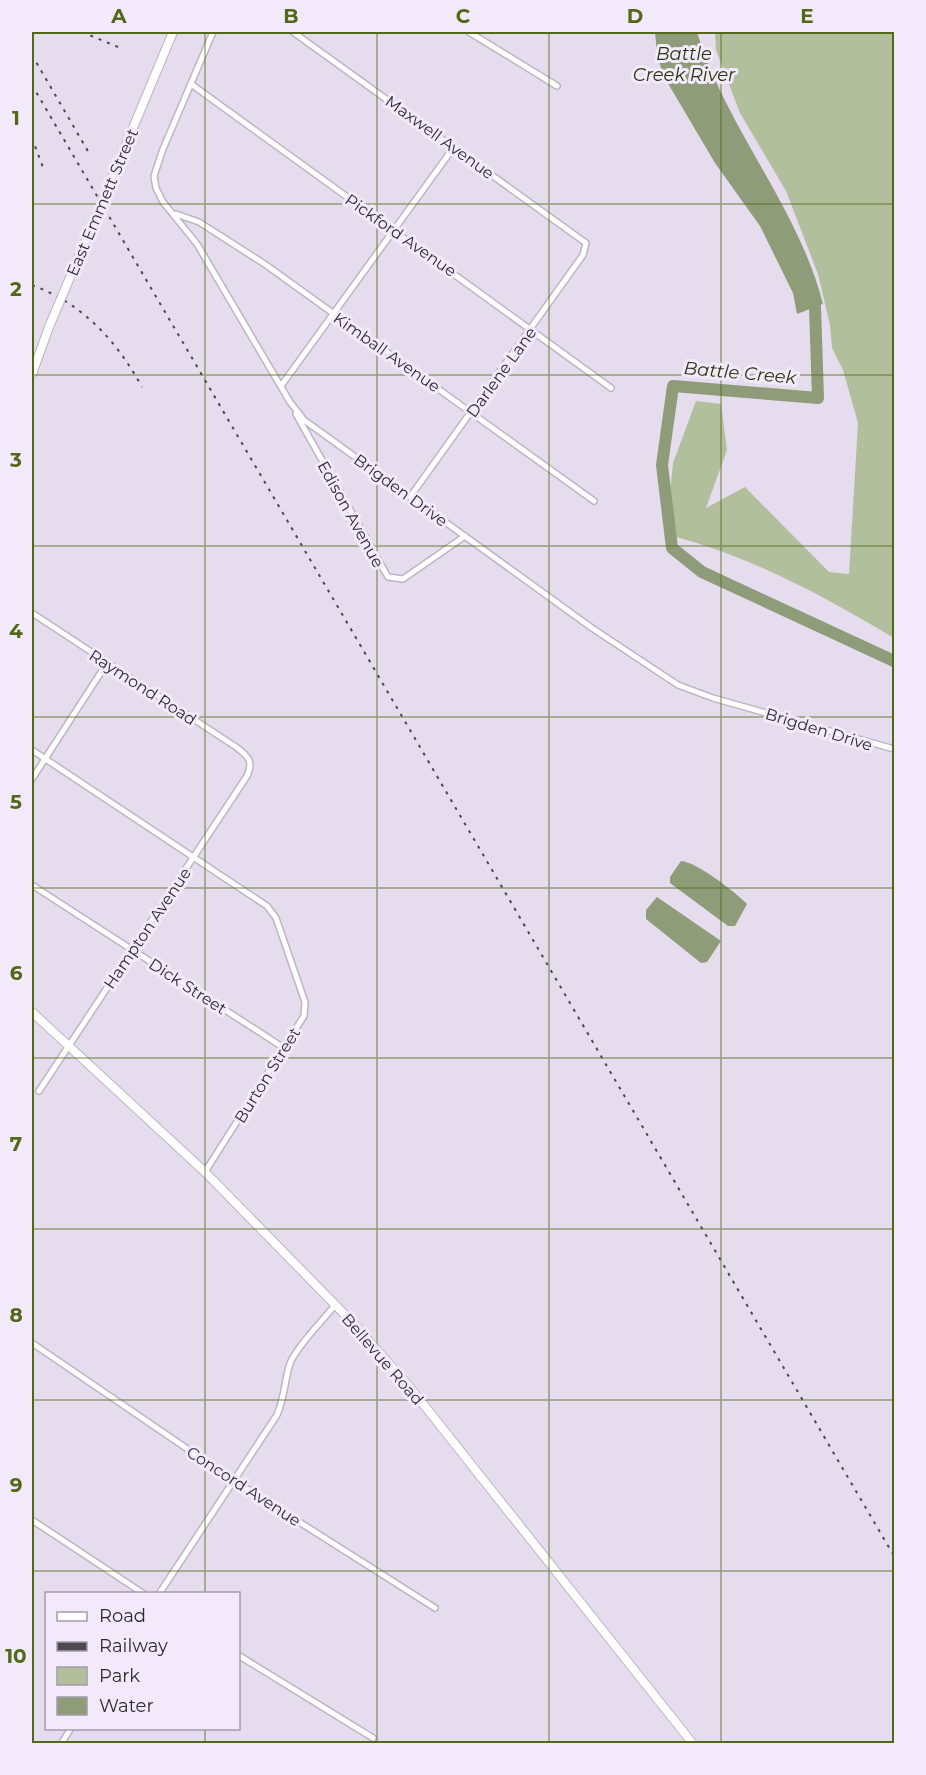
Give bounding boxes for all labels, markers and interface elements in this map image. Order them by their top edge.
text: A [110,4,127,28]
text: B [283,4,299,28]
text: C [456,4,471,28]
text: D [627,4,643,28]
text: E [800,4,814,28]
water label: Battle Creek River [633,43,736,86]
street label: Maxwell Avenue [382,92,498,183]
text: 1 [12,106,20,130]
street label: East Emmett Street [63,125,142,279]
street label: Pickford Avenue [342,190,460,281]
text: 2 [10,277,22,301]
street label: Kimball Avenue [330,308,444,396]
street label: Darlene Lane [462,323,541,421]
water label: Battle Creek [683,357,799,389]
text: 3 [9,448,22,472]
street label: Brigden Drive [350,450,451,531]
street label: Edison Avenue [313,458,388,571]
text: 4 [9,619,23,643]
street label: Raymond Road [86,646,200,729]
street label: Brigden Drive [763,704,875,755]
text: 5 [10,790,22,814]
street label: Hampton Avenue [100,864,195,992]
street label: Dick Street [145,954,230,1019]
text: 6 [10,961,23,985]
street label: Burton Street [230,1024,305,1127]
text: 7 [10,1132,22,1156]
text: 8 [9,1303,23,1327]
street label: Bellevue Road [338,1310,428,1409]
street label: Concord Avenue [183,1442,304,1530]
text: 9 [10,1473,22,1497]
legend [45,1592,240,1730]
text: Road [99,1605,146,1627]
text: Railway [99,1635,168,1657]
text: 10 [5,1644,27,1668]
text: Park [99,1665,140,1687]
text: Water [99,1695,154,1717]

